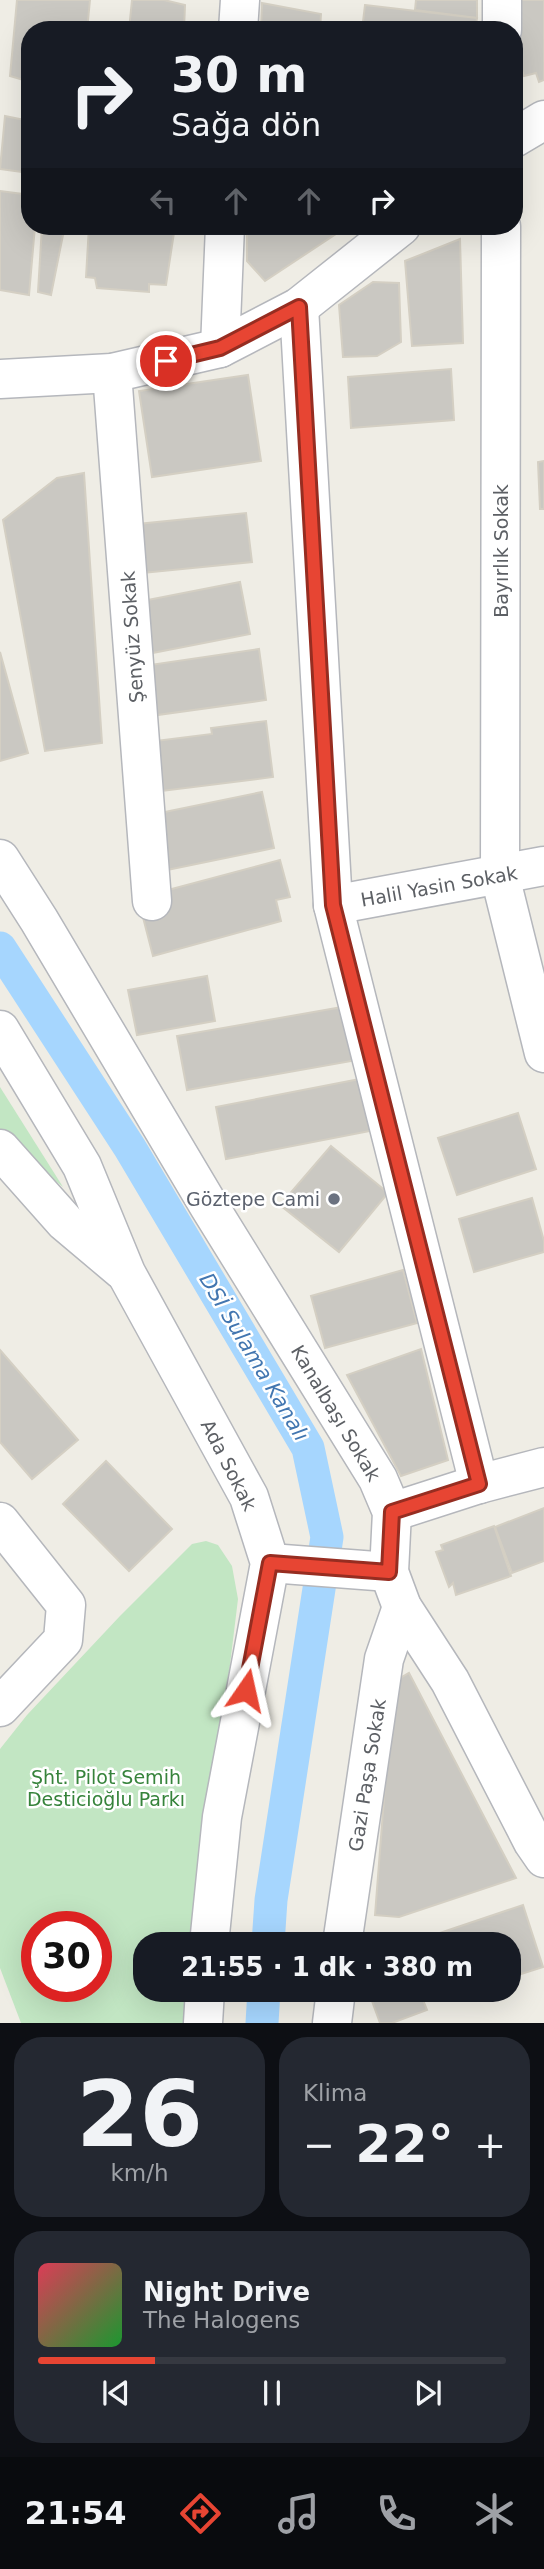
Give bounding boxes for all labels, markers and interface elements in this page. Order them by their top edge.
text: 30 m [171,47,307,104]
icon: right [56,49,147,140]
text: Sağa dön [171,106,321,144]
icon: left [144,182,182,220]
icon: ahead [217,182,255,220]
icon: ahead [290,182,328,220]
icon: right [363,182,401,220]
pin [136,331,196,391]
icon: arrive [147,342,185,380]
street label: Bayırlık Sokak [490,484,512,618]
street label: Şenyüz Sokak [116,570,148,704]
street label: Halil Yasin Sokak [359,861,519,911]
place label: Göztepe Cami [186,1188,320,1210]
marker: Göztepe Cami [326,1191,342,1207]
water label: DSİ Sulama Kanalı [194,1268,314,1445]
street label: Kanalbaşı Sokak [287,1341,385,1485]
street label: Ada Sokak [197,1416,261,1514]
position arrow [209,1653,283,1727]
street label: Gazi Paşa Sokak [344,1697,390,1853]
park label: Şht. Pilot Semih Desticioğlu Parkı [27,1766,185,1810]
speed limit sign: 30 [21,1911,112,2002]
text: 21:55 · 1 dk · 380 m [181,1952,473,1982]
text: 26 [76,2062,203,2167]
text: Klima [303,2080,367,2106]
text: 22° [355,2114,454,2174]
text: − [303,2123,335,2167]
text: + [474,2123,506,2167]
text: km/h [110,2160,169,2186]
text: Night Drive [143,2277,310,2307]
text: The Halogens [143,2307,300,2333]
icon: previous [97,2374,135,2412]
icon: pause [253,2374,291,2412]
icon: next [409,2374,447,2412]
icon: directions [176,2489,225,2538]
icon: music [274,2489,323,2538]
icon: phone [372,2489,421,2538]
icon: climate [470,2489,519,2538]
text: 21:54 [25,2494,126,2532]

